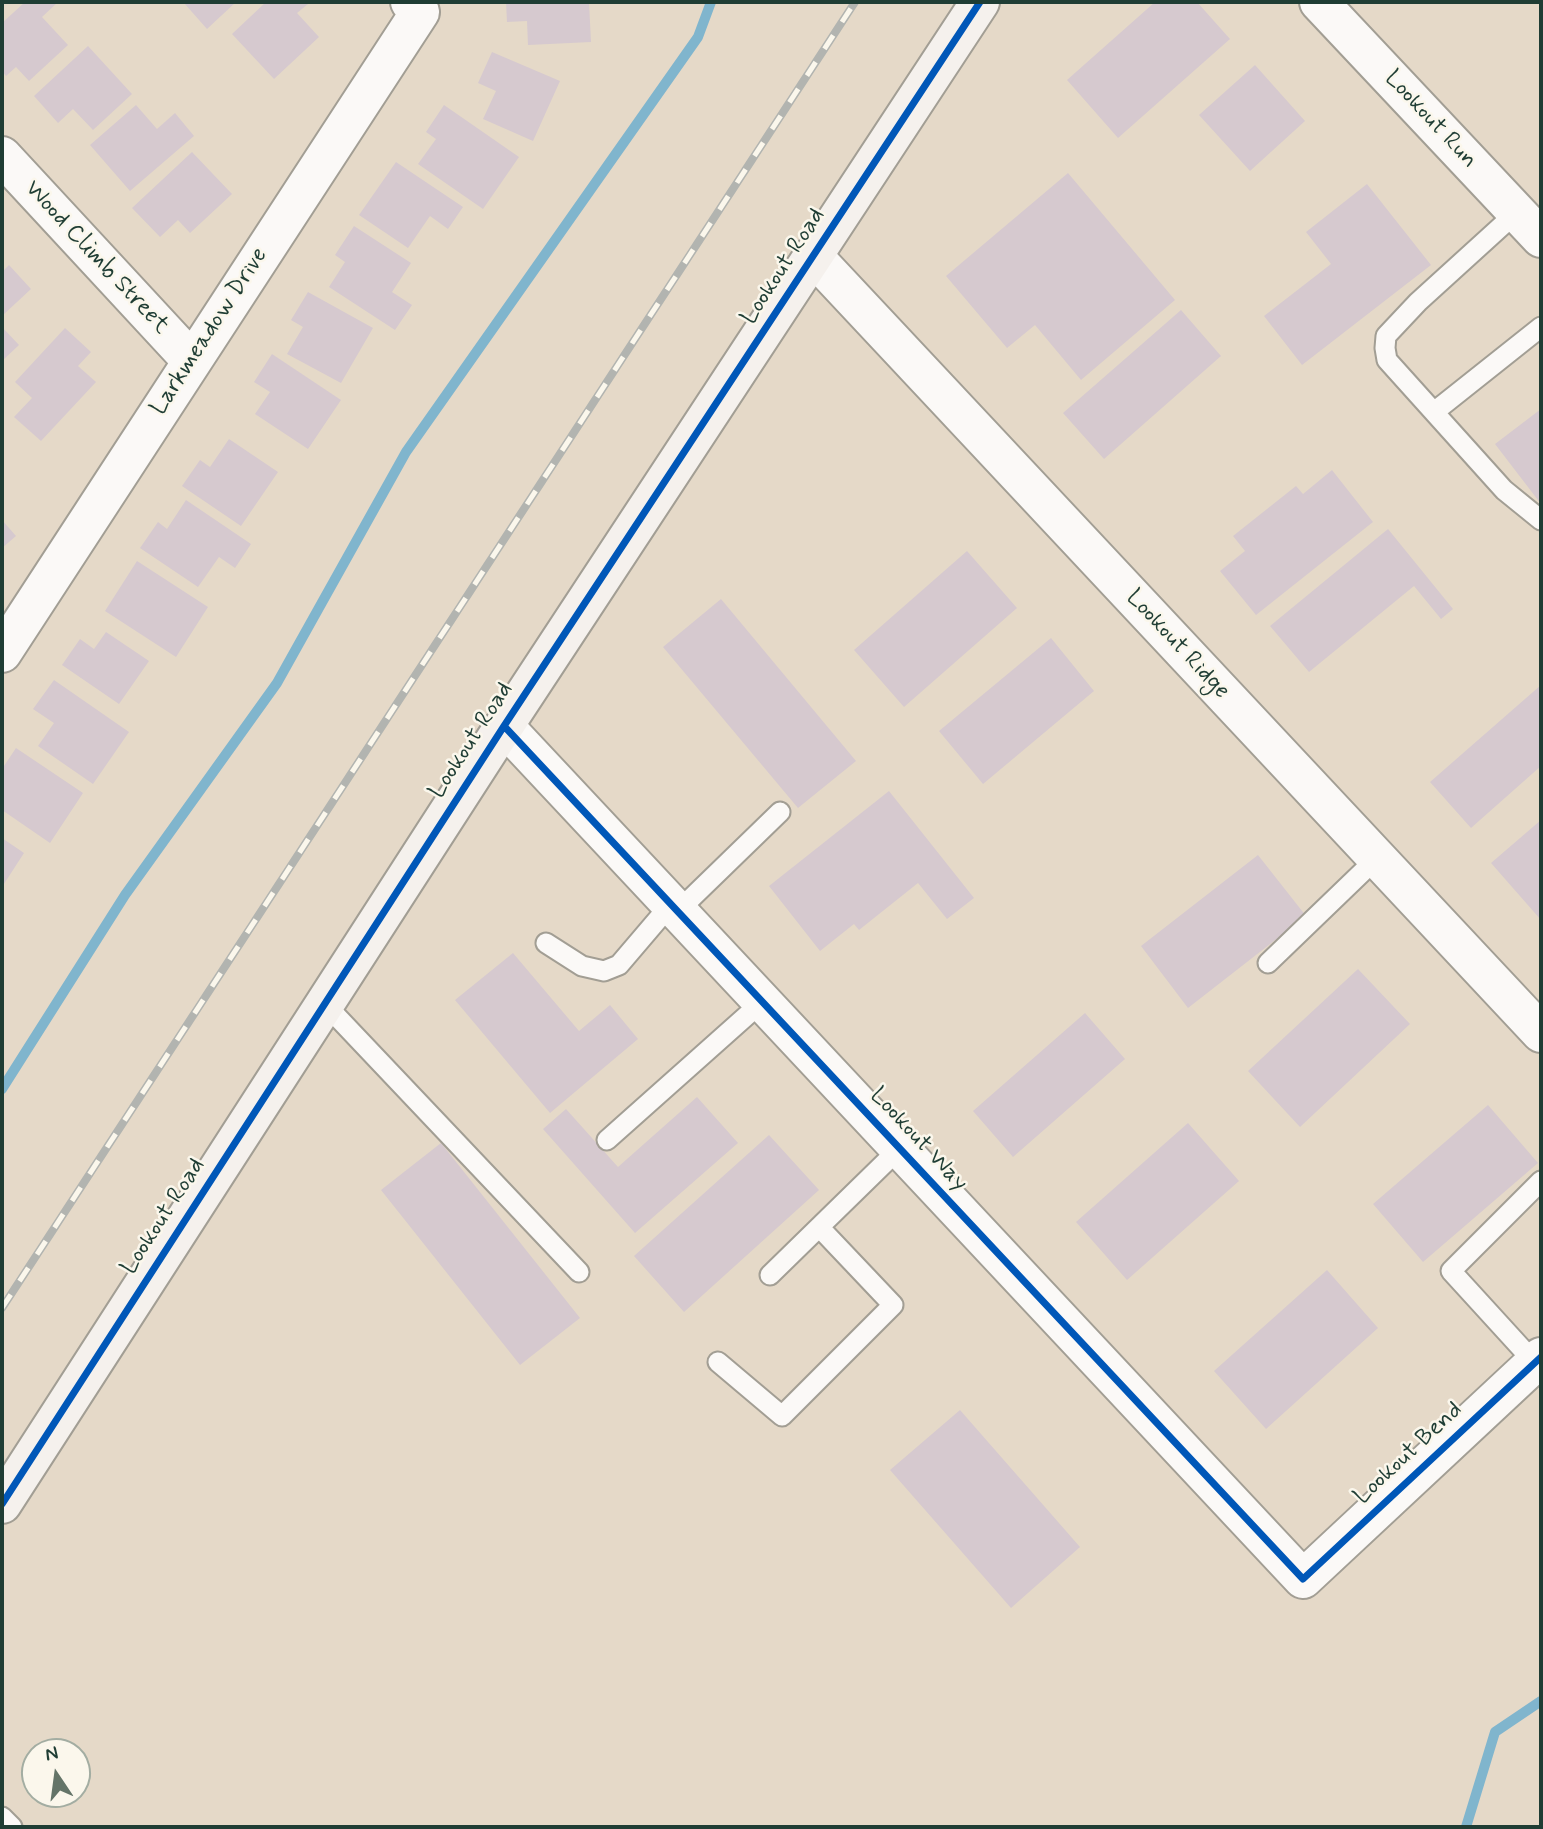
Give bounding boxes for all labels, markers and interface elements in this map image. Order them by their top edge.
street label: Lookout Run [1377,65,1483,175]
street label: Wood Climb Street [18,175,174,341]
street label: Lookout Road [736,203,832,331]
street label: Larkmeadow Drive [145,243,275,421]
street label: Lookout Ridge [1119,584,1235,706]
street label: Lookout Road [424,677,520,805]
street label: Lookout Way [863,1082,973,1198]
street label: Lookout Road [116,1153,212,1281]
street label: Lookout Bend [1349,1396,1469,1512]
north arrow [21,1738,91,1808]
text: N [43,1740,61,1768]

